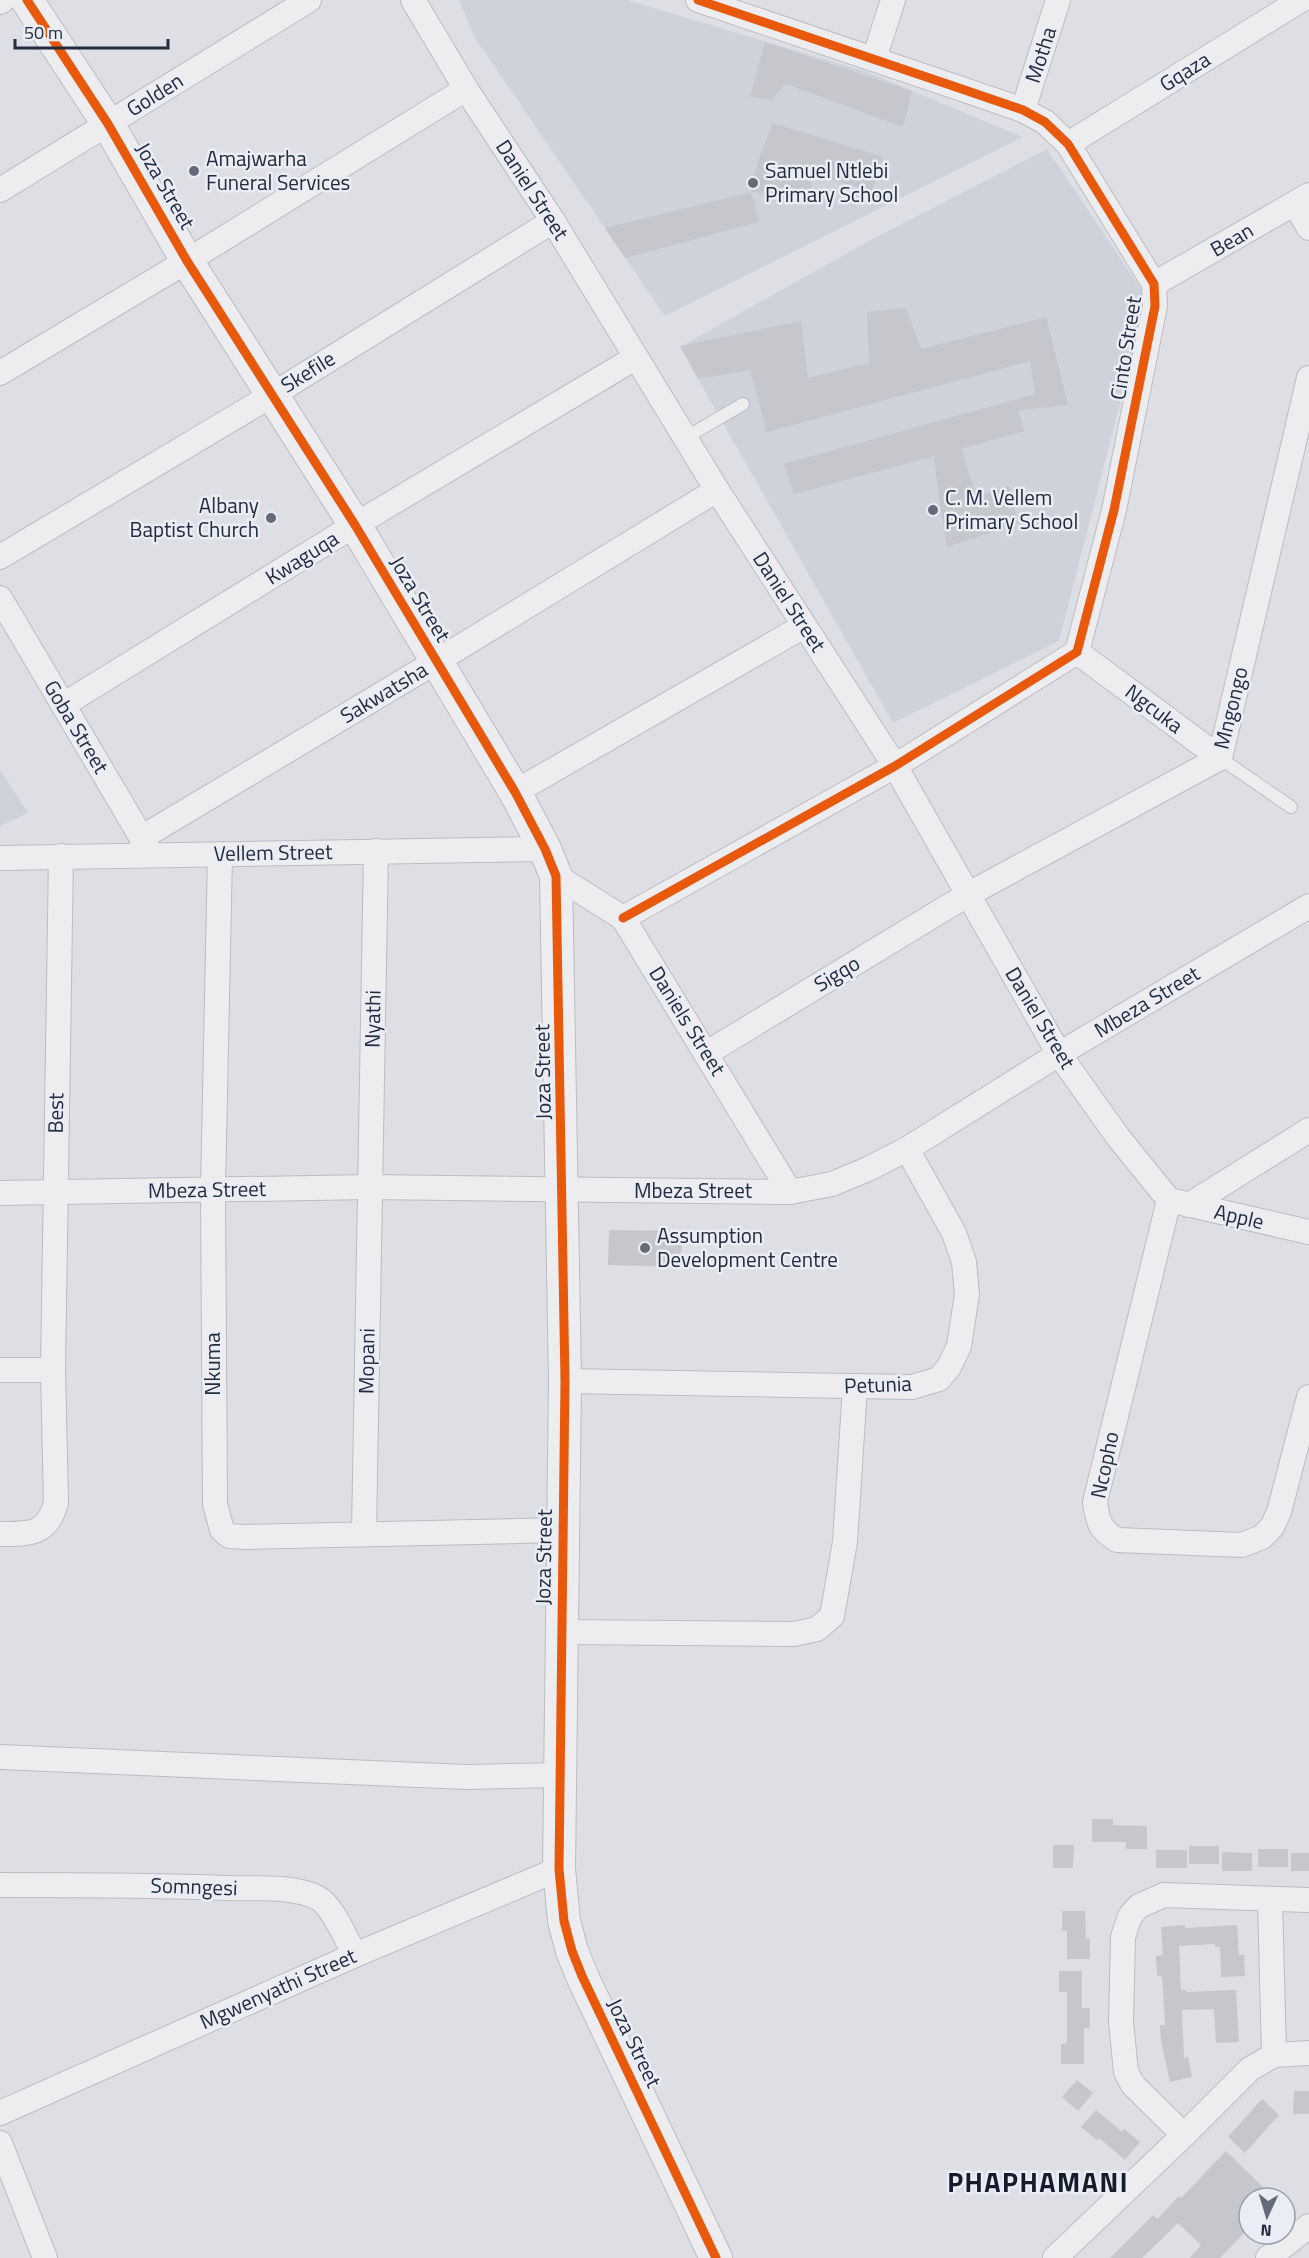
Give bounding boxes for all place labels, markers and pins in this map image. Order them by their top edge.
place label: Amajwarha Funeral Services [206,142,350,198]
place label: Samuel Ntlebi Primary School [765,154,898,210]
marker: Amajwarha Funeral Services [187,164,201,178]
marker: Samuel Ntlebi Primary School [746,176,760,190]
place label: C. M. Vellem Primary School [945,481,1078,537]
place label: Albany Baptist Church [129,489,259,545]
marker: C. M. Vellem Primary School [926,503,940,517]
marker: Albany Baptist Church [264,511,278,525]
place label: Assumption Development Centre [657,1219,838,1275]
marker: Assumption Development Centre [638,1241,652,1255]

